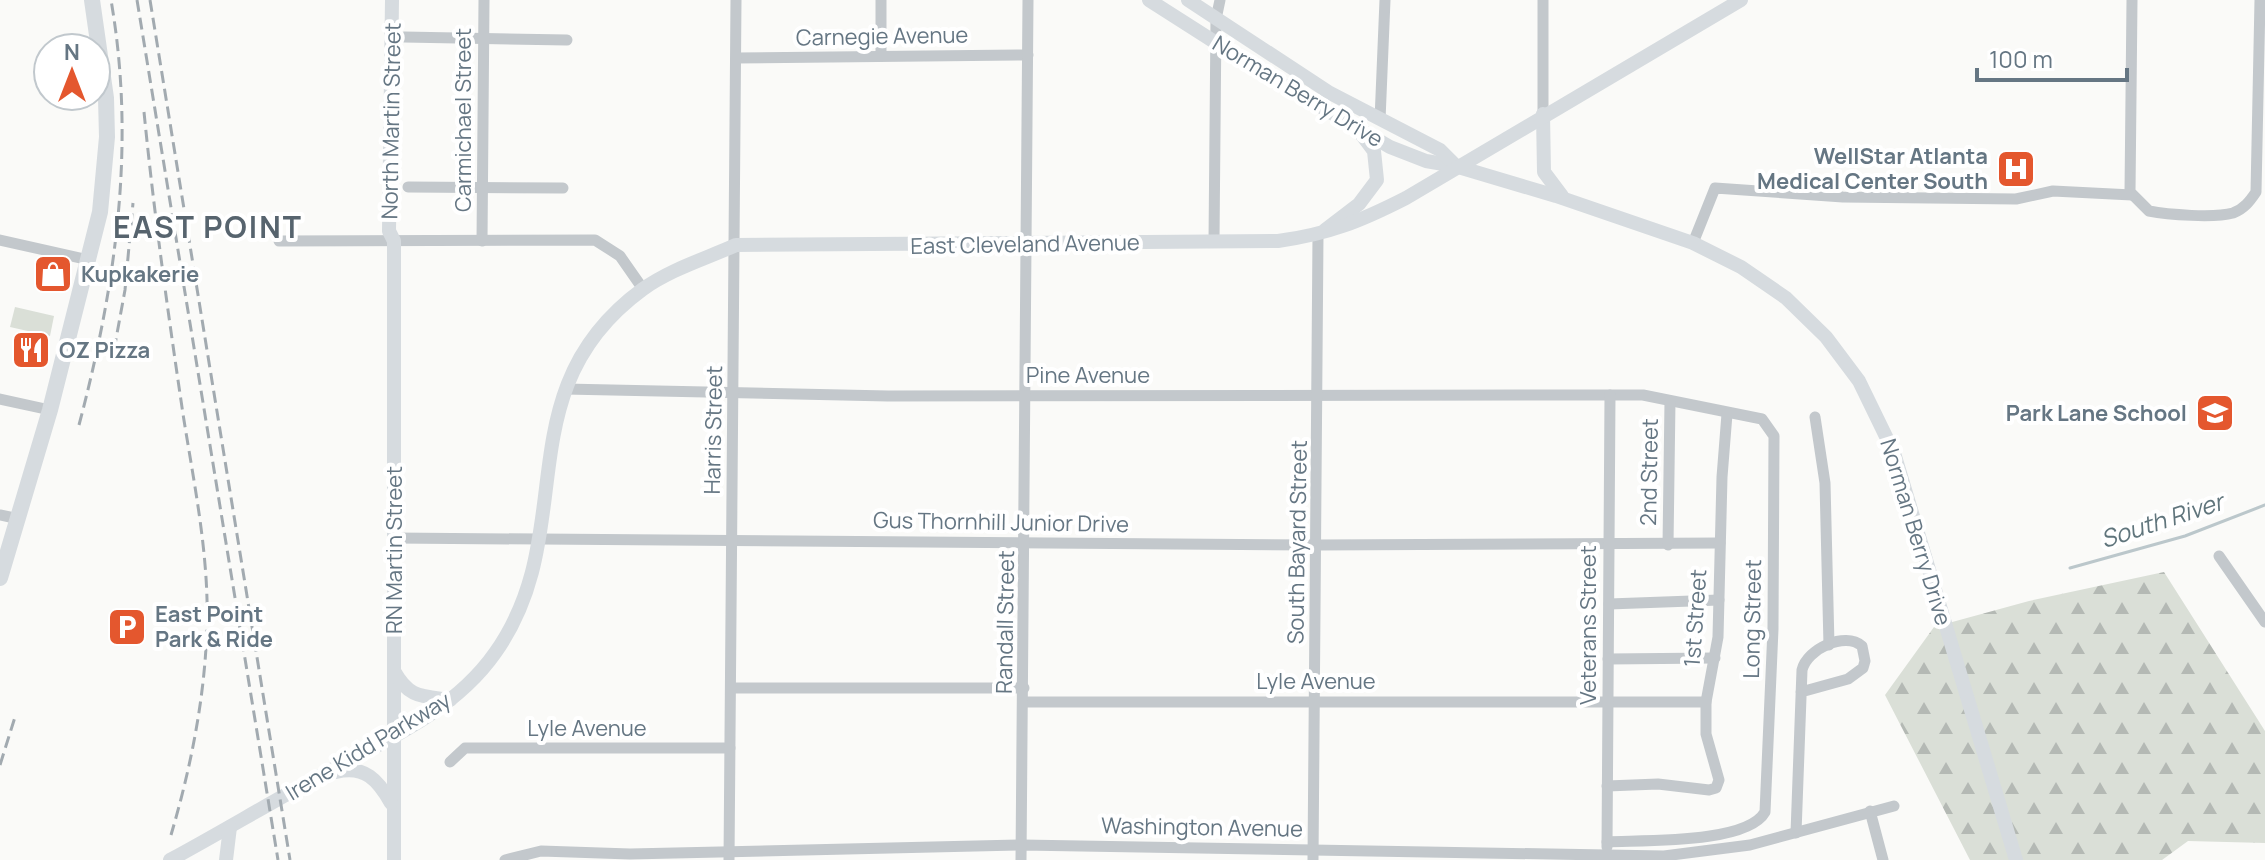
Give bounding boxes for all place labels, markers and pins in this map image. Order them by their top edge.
place label: WellStar Atlanta Medical Center South [1757,141,1988,196]
hospital icon: WellStar Atlanta Medical Center South [1995,148,2037,190]
shop icon: Kupkakerie [32,253,74,295]
place label: Kupkakerie [81,259,199,289]
restaurant icon: OZ Pizza [10,329,52,371]
place label: OZ Pizza [59,335,150,365]
school or university icon: Park Lane School [2194,392,2236,434]
place label: Park Lane School [2006,398,2187,428]
place label: East Point Park & Ride [155,599,273,654]
parking icon: East Point Park & Ride [106,606,148,648]

